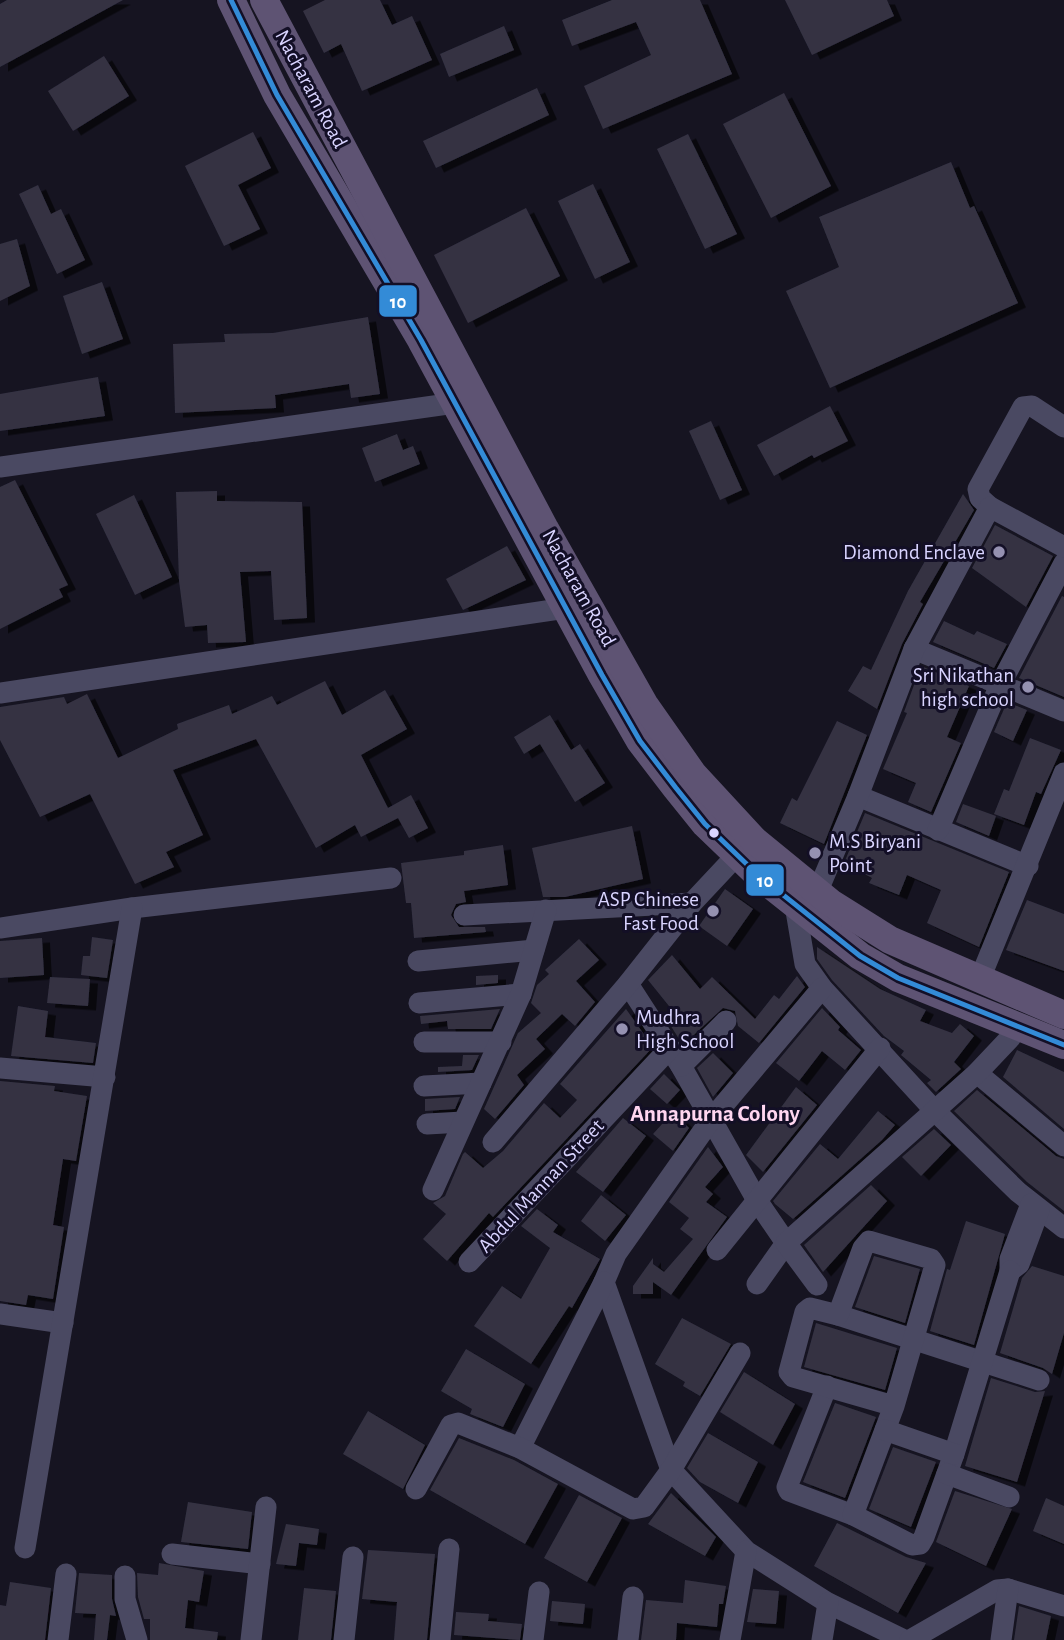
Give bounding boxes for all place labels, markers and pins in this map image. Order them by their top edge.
place label: Diamond Enclave [843,542,985,563]
marker: Diamond Enclave [991,544,1007,560]
place label: Sri Nikathan high school [913,665,1014,710]
marker: Sri Nikathan high school [1020,679,1036,695]
unlabelled marker [707,826,721,840]
place label: M.S Biryani Point [829,831,921,876]
marker: M.S Biryani Point [807,845,823,861]
place label: ASP Chinese Fast Food [598,889,699,934]
marker: ASP Chinese Fast Food [705,903,721,919]
place label: Mudhra High School [636,1007,734,1052]
marker: Mudhra High School [614,1021,630,1037]

